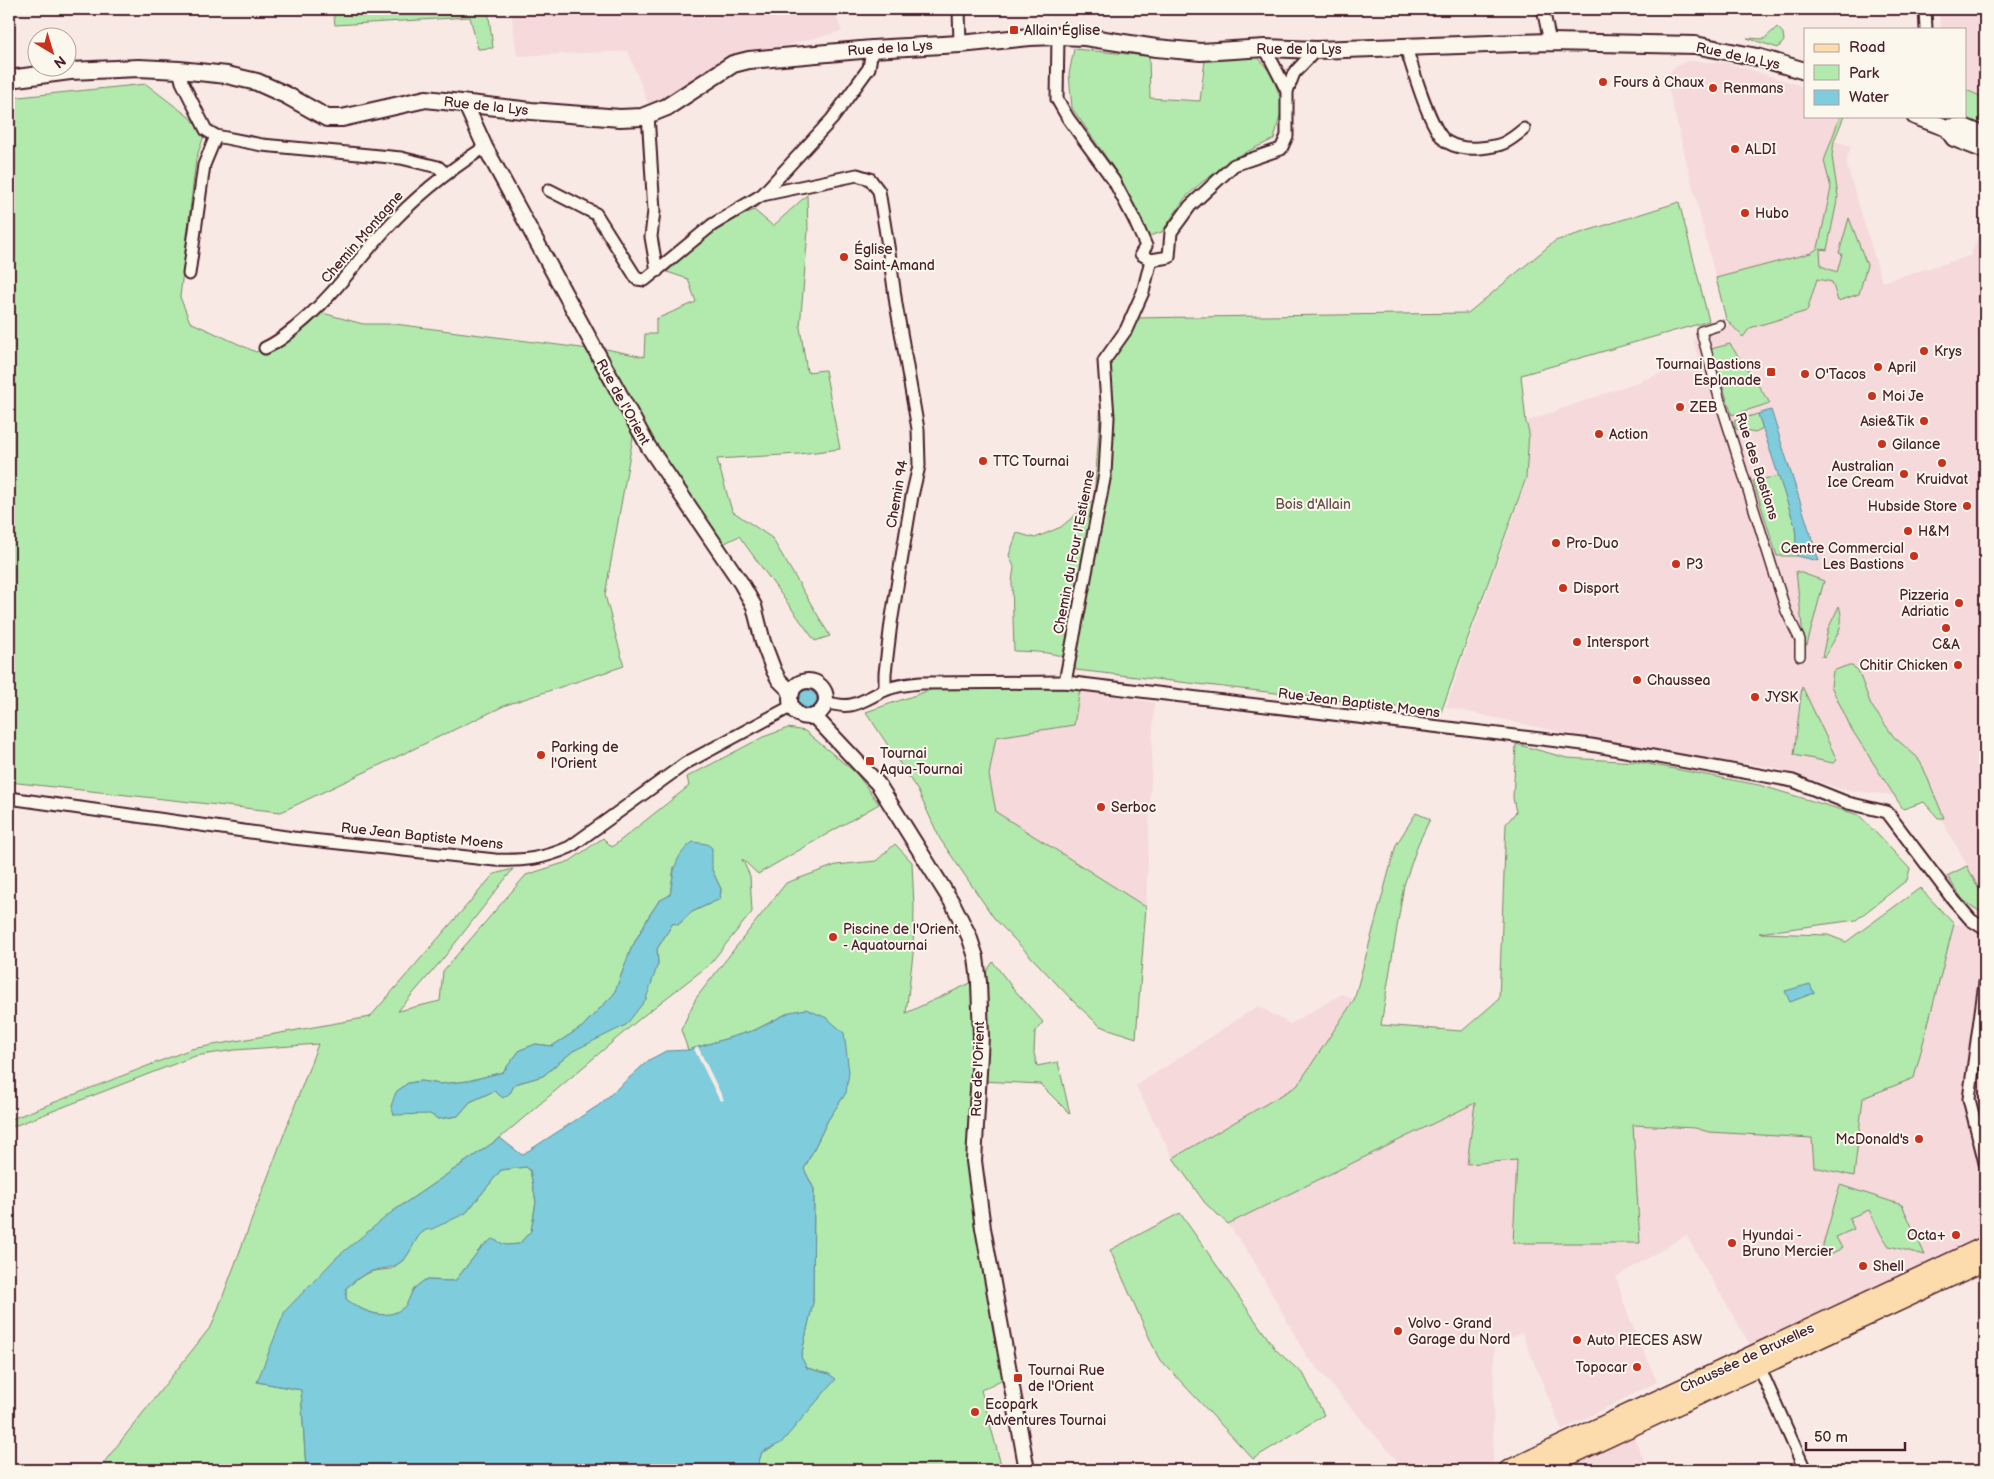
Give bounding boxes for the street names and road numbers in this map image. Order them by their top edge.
street label: Rue de la Lys [847,37,933,59]
street label: Rue de la Lys [1695,39,1782,73]
street label: Rue de la Lys [1256,41,1342,58]
street label: Rue de la Lys [443,93,529,119]
street label: Chemin Montagne [317,187,407,287]
street label: Rue de l'Orient [592,356,654,449]
street label: Rue des Bastions [1732,410,1782,522]
street label: Chemin 94 [883,458,911,530]
street label: Chemin du Four l'Estienne [1050,468,1098,636]
street label: Rue Jean Baptiste Moens [1277,685,1441,721]
street label: Rue Jean Baptiste Moens [340,819,504,853]
street label: Rue de l'Orient [968,1020,988,1117]
street label: Chaussée de Bruxelles [1677,1319,1817,1397]

